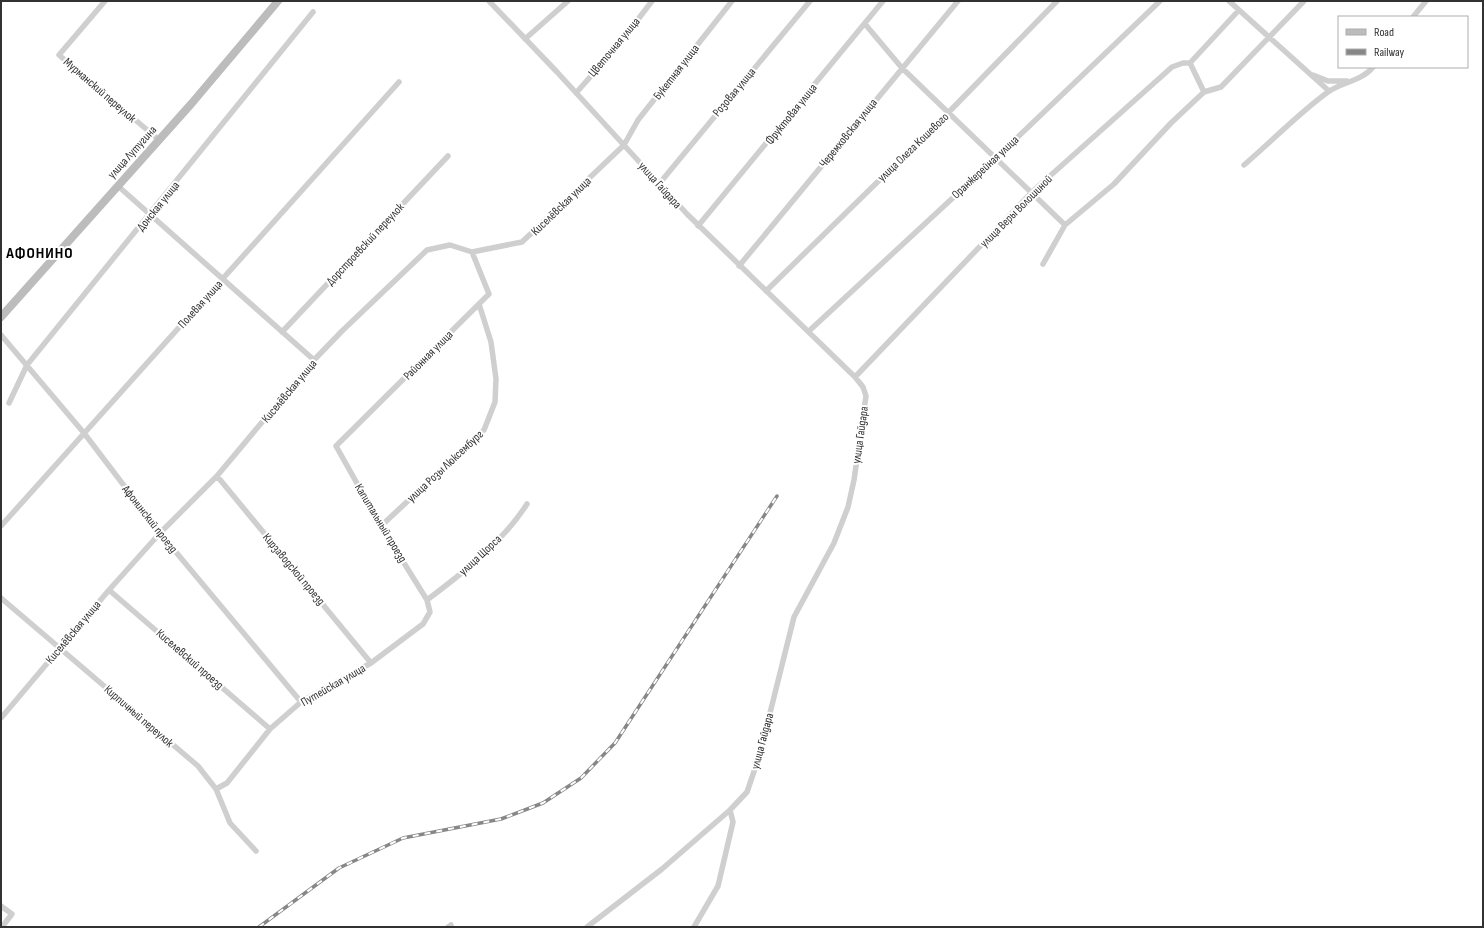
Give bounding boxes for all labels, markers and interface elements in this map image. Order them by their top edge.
street label: Цветочная улица [585,14,644,80]
legend [1338,16,1468,68]
text: Road [1374,25,1394,40]
street label: Букетная улица [650,41,703,103]
text: Railway [1374,45,1405,60]
street label: Мурманский переулок [60,55,139,126]
street label: Розовая улица [710,65,759,120]
street label: Фруктовая улица [762,81,821,148]
street label: Черемховская улица [816,95,881,171]
street label: улица Олега Кошевого [875,110,952,185]
street label: улица Лутугина [105,122,160,182]
street label: Оранжерейная улица [949,132,1022,202]
street label: улица Гайдара [635,159,685,212]
street label: улица Веры Волошиной [977,172,1056,251]
street label: Киселёвская улица [528,174,595,239]
street label: Донская улица [134,178,183,234]
street label: Дорстроевский переулок [323,200,408,289]
district label: АФОНИНО [5,244,74,263]
street label: Полевая улица [175,277,226,332]
street label: Районная улица [400,327,457,383]
street label: Киселёвская улица [259,356,320,426]
street label: улица Гайдара [849,405,872,465]
street label: улица Розы Люксембург [404,427,487,506]
street label: Капитальный проезд [351,481,410,565]
street label: Афонинский проезд [118,482,181,556]
street label: Кирзаводской проезд [259,530,328,608]
street label: улица Щорса [456,532,505,579]
street label: Киселёвская улица [43,597,104,667]
street label: Киселевский проезд [153,626,227,693]
street label: Путейская улица [298,661,369,710]
street label: Кирпичный переулок [101,682,177,751]
street label: улица Гайдара [748,711,777,771]

